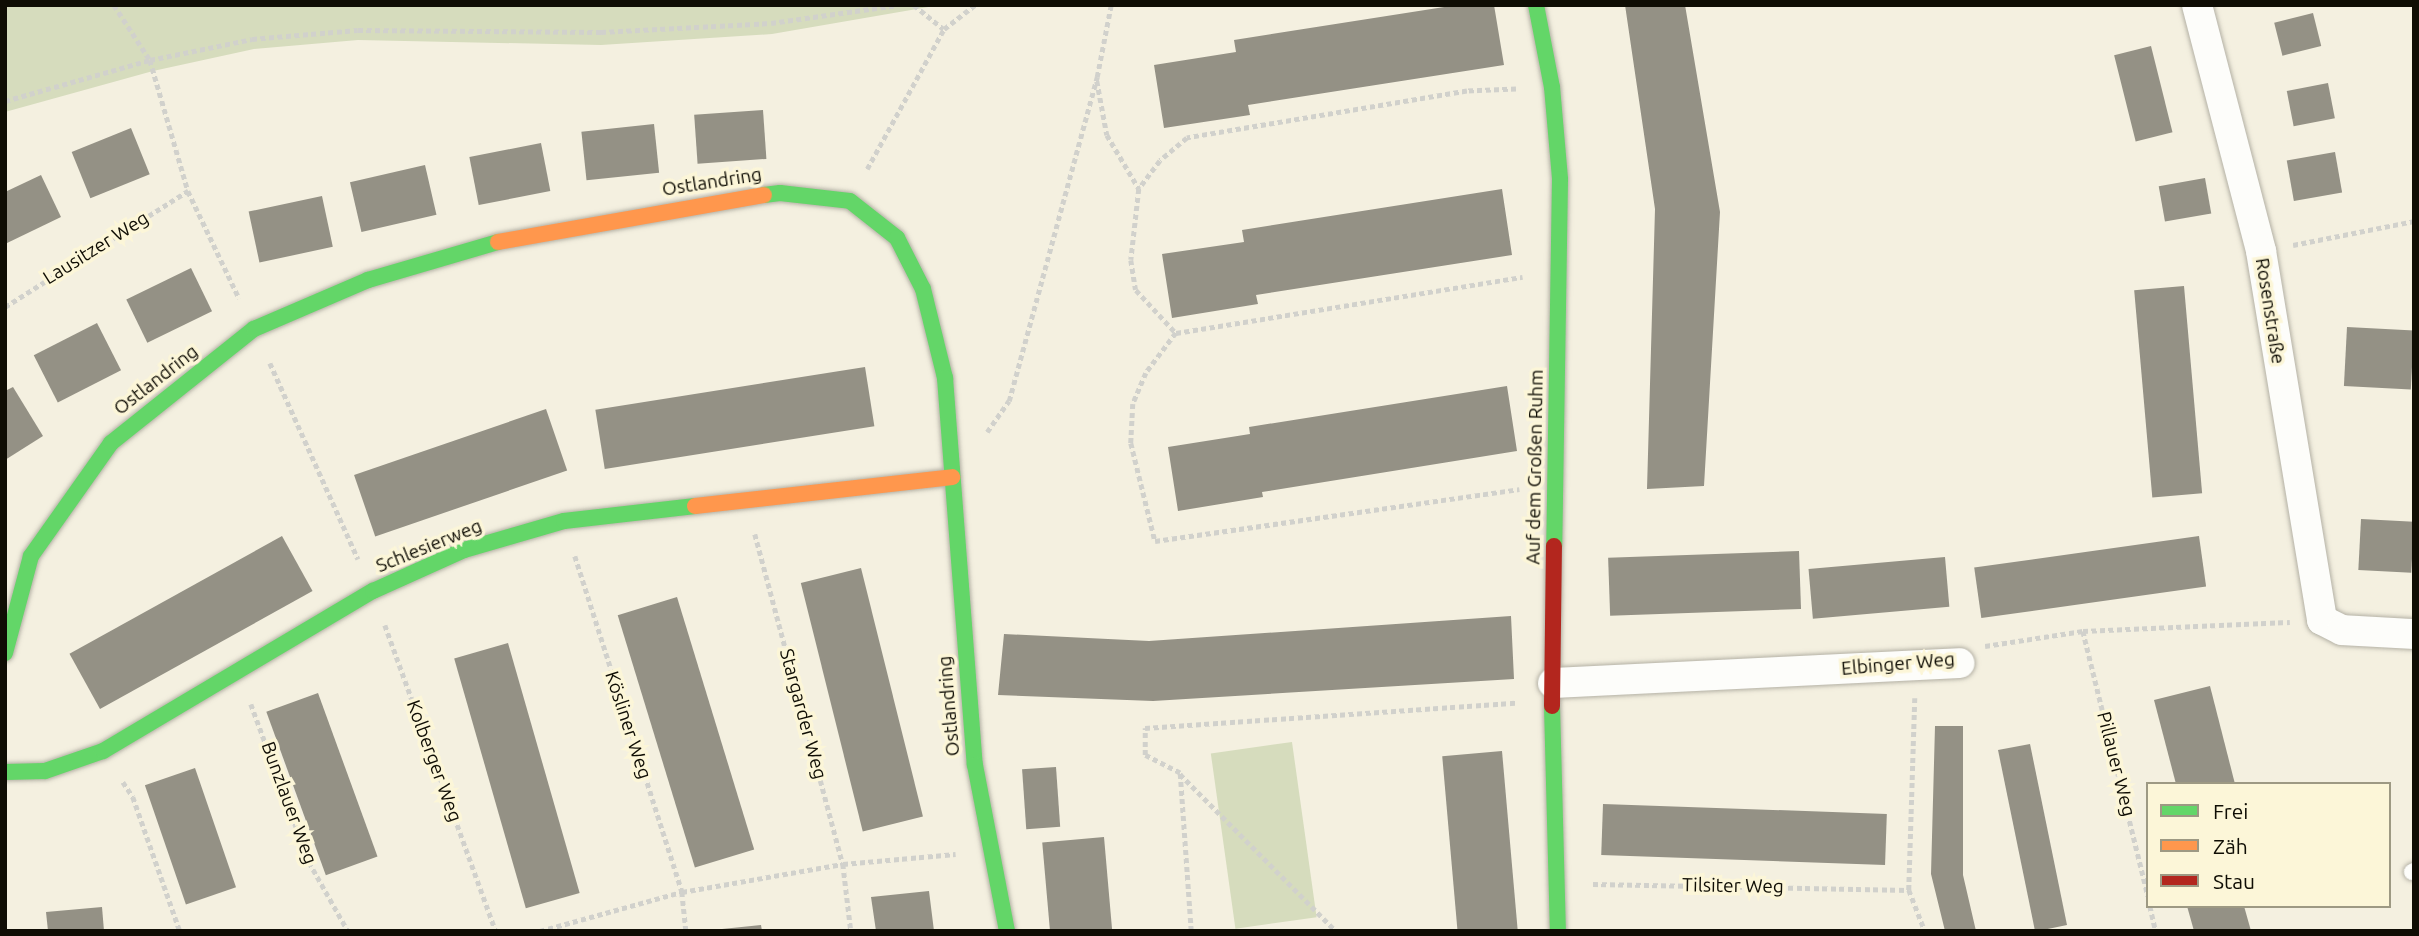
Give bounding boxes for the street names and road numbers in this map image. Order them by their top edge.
street label: Ostlandring [660,163,764,201]
street label: Lausitzer Weg [39,207,153,289]
street label: Rosenstraße [2250,256,2290,366]
street label: Ostlandring [109,340,203,420]
street label: Auf dem Großen Ruhm [1522,369,1548,565]
street label: Schlesierweg [373,514,485,578]
street label: Stargarder Weg [775,646,831,782]
street label: Elbinger Weg [1840,648,1956,680]
street label: Ostlandring [933,655,965,757]
street label: Kösliner Weg [600,668,656,782]
street label: Kolberger Weg [401,697,467,825]
street label: Pillauer Weg [2092,709,2140,819]
street label: Bunzlauer Weg [256,739,322,867]
street label: Tilsiter Weg [1682,874,1784,898]

